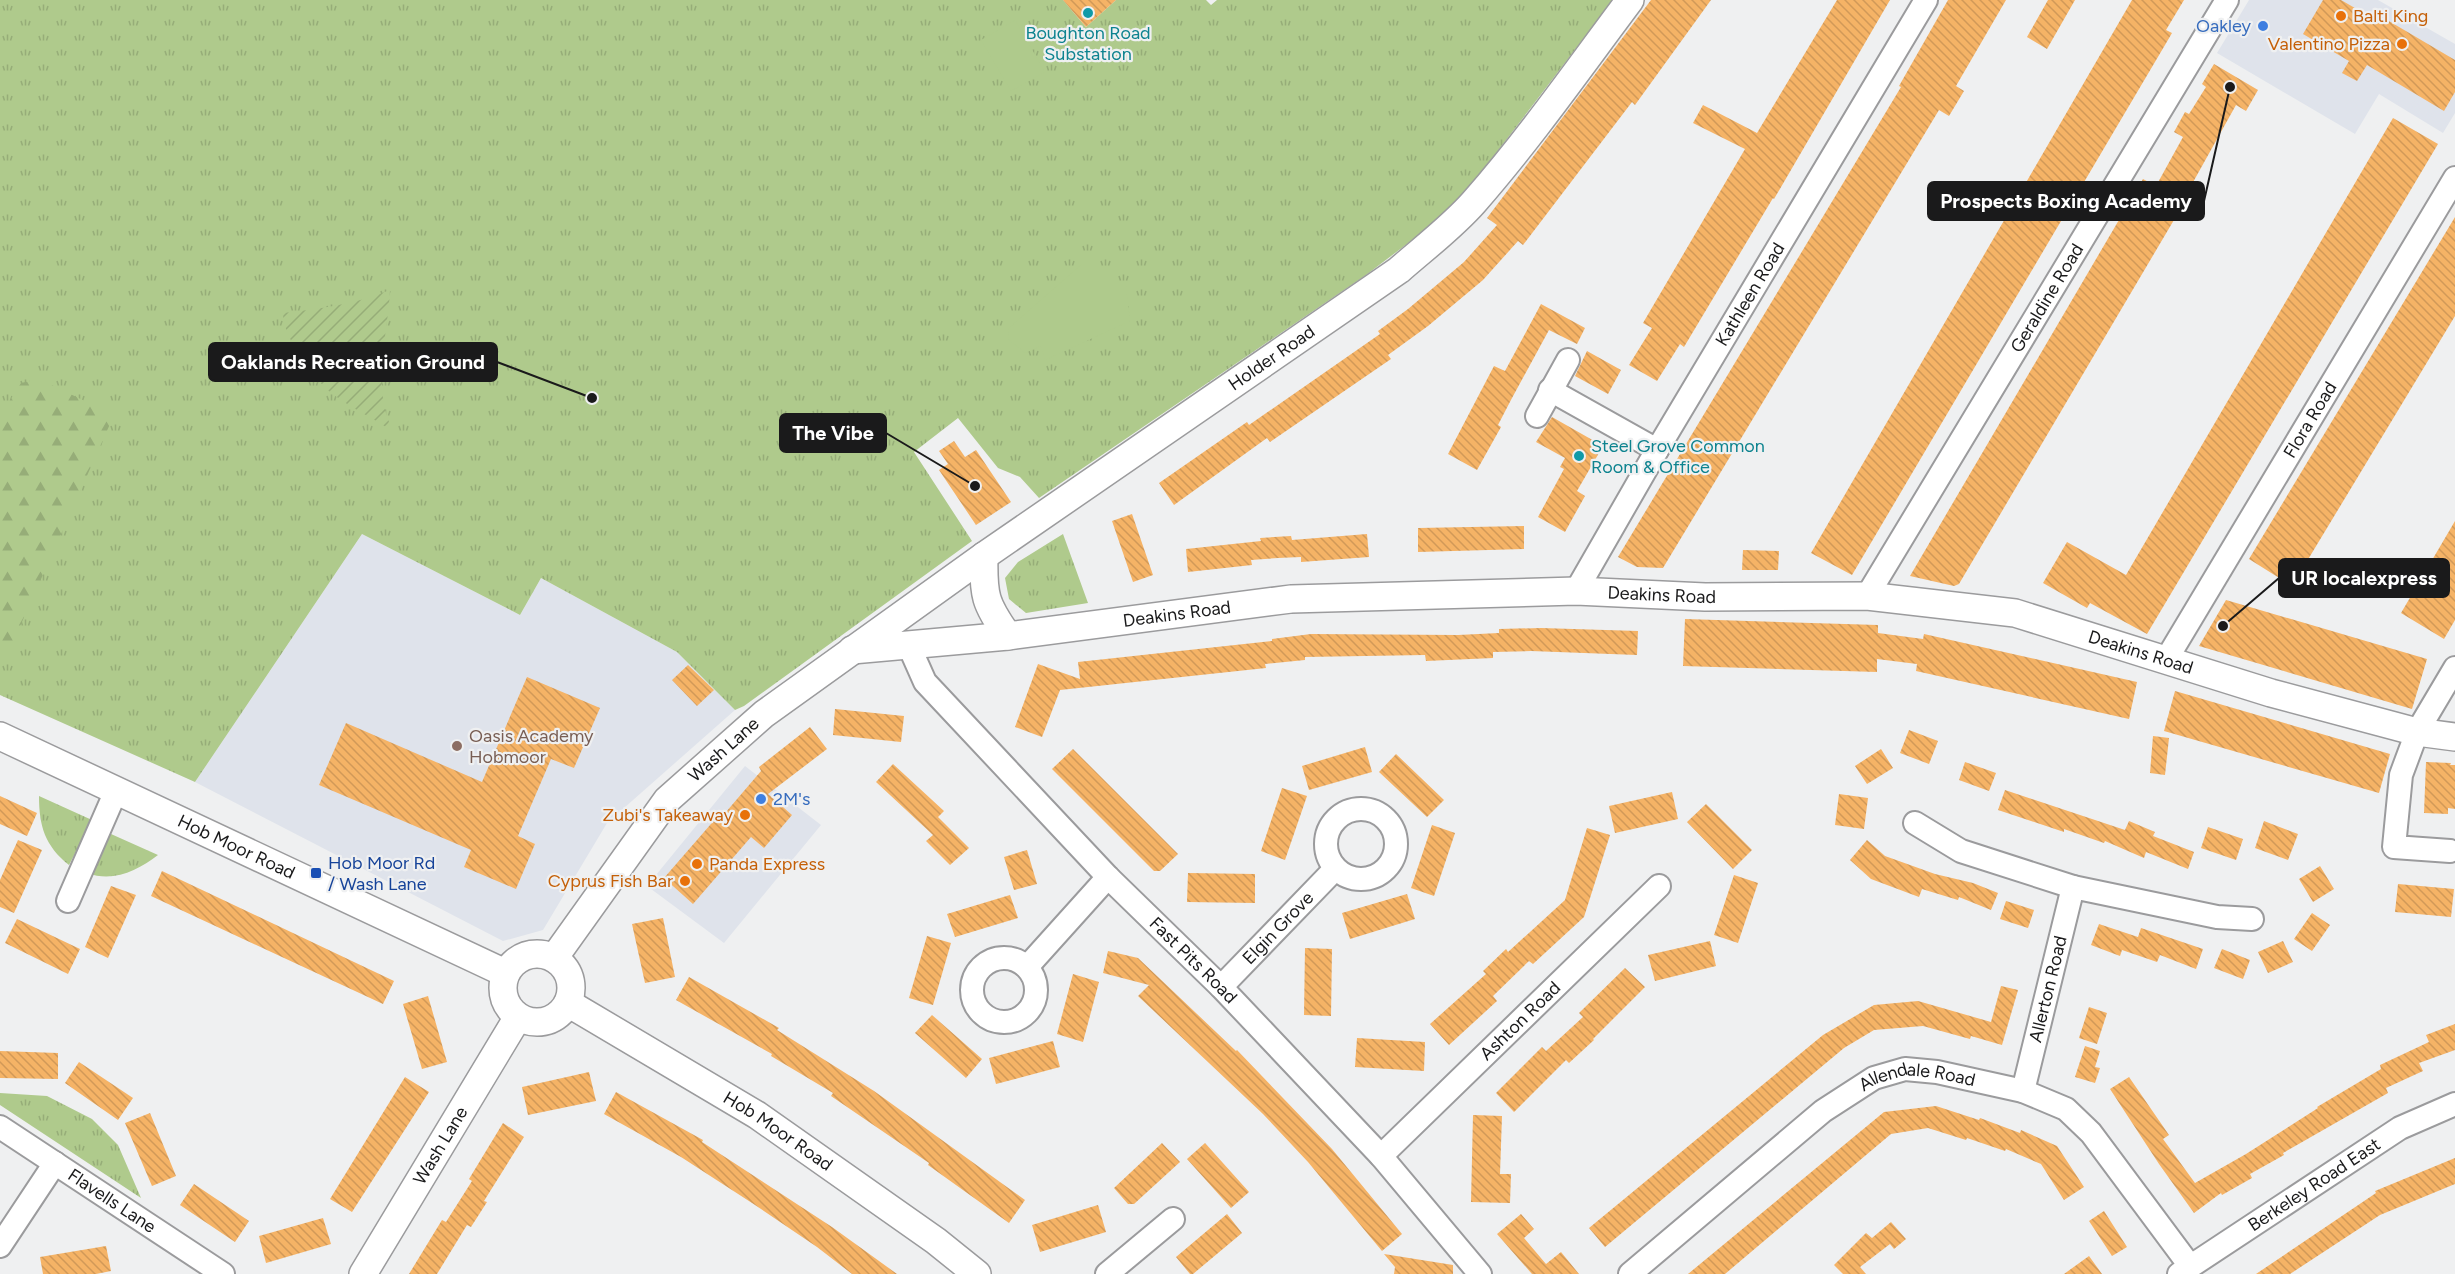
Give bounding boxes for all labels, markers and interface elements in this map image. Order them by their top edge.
place label: Balti King [2353,5,2428,27]
marker: Boughton Road Substation [1081,6,1095,20]
marker: Balti King [2334,9,2348,23]
place label: Oakley [2196,15,2252,37]
marker: Oakley [2256,19,2270,33]
place label: Boughton Road Substation [1025,22,1151,65]
place label: Valentino Pizza [2268,33,2390,55]
marker: Valentino Pizza [2395,37,2409,51]
callout: Prospects Boxing Academy [1928,182,2204,220]
text: Prospects Boxing Academy [1940,189,2192,213]
street label: Kathleen Road [1711,239,1789,350]
street label: Geraldine Road [2006,240,2088,357]
street label: Holder Road [1224,320,1319,395]
callout: Oaklands Recreation Ground [209,343,497,381]
text: Oaklands Recreation Ground [221,350,485,374]
street label: Flora Road [2279,378,2341,462]
callout: The Vibe [780,414,886,452]
text: The Vibe [792,421,874,445]
place label: Steel Grove Common Room & Office [1591,435,1765,478]
marker: Steel Grove Common Room & Office [1572,449,1586,463]
callout: UR localexpress [2279,559,2449,597]
text: UR localexpress [2291,566,2437,590]
street label: Deakins Road [1607,581,1716,608]
street label: Deakins Road [1122,596,1232,632]
street label: Deakins Road [2086,626,2196,679]
street label: Wash Lane [684,713,764,787]
place label: Oasis Academy Hobmoor [469,725,594,768]
marker: Oasis Academy Hobmoor [450,739,464,753]
place label: 2M's [773,788,810,810]
marker: 2M's [754,792,768,806]
place label: Zubi's Takeaway [602,804,734,826]
marker: Zubi's Takeaway [738,808,752,822]
street label: Hob Moor Road [174,810,299,884]
place label: Hob Moor Rd / Wash Lane [328,852,435,895]
place label: Panda Express [709,853,825,875]
marker: Panda Express [690,857,704,871]
marker: Hob Moor Rd / Wash Lane [309,866,323,880]
place label: Cyprus Fish Bar [548,870,673,892]
marker: Cyprus Fish Bar [678,874,692,888]
street label: Elgin Grove [1238,887,1318,969]
street label: Fast Pits Road [1145,912,1242,1008]
street label: Allerton Road [2024,933,2072,1045]
street label: Ashton Road [1475,977,1565,1065]
street label: Allendale Road [1854,1058,1977,1096]
street label: Hob Moor Road [719,1087,837,1176]
street label: Wash Lane [409,1102,472,1189]
street label: Berkeley Road East [2244,1133,2385,1236]
street label: Flavells Lane [64,1164,160,1238]

